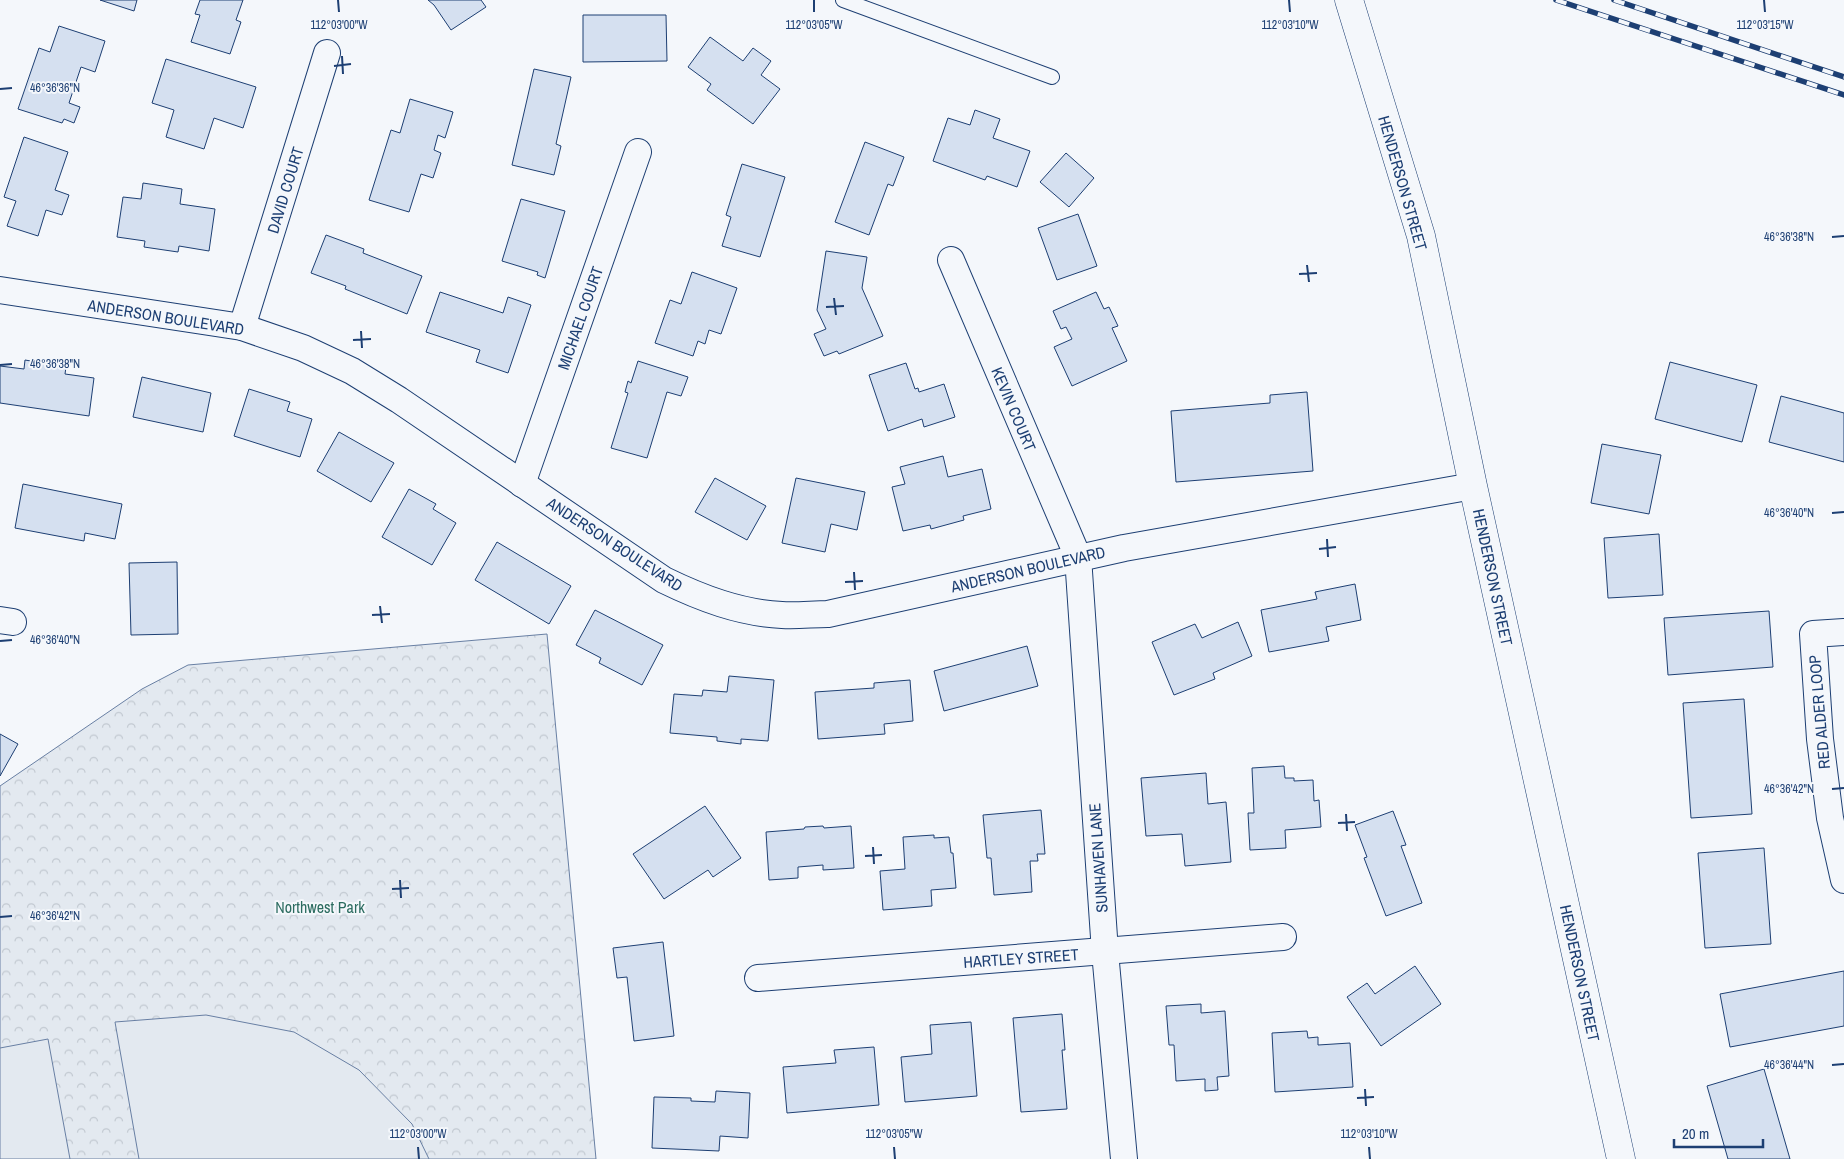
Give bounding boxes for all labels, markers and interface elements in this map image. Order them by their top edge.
text: 112°03'00"W [310,17,368,33]
text: 112°03'05"W [785,17,843,33]
text: 112°03'10"W [1261,17,1319,33]
text: 112°03'15"W [1736,17,1794,33]
text: 46°36'36"N [30,80,80,96]
street label: HENDERSON STREET [1373,113,1433,253]
street label: DAVID COURT [261,144,309,236]
text: 46°36'38"N [1764,229,1814,245]
street label: MICHAEL COURT [552,263,608,373]
street label: ANDERSON BOULEVARD [85,294,246,340]
text: 46°36'38"N [30,356,80,372]
street label: KEVIN COURT [986,364,1042,454]
street label: ANDERSON BOULEVARD [542,491,687,596]
text: 46°36'40"N [1764,505,1814,521]
street label: HENDERSON STREET [1468,507,1518,647]
street label: ANDERSON BOULEVARD [948,541,1107,598]
text: 46°36'40"N [30,632,80,648]
street label: RED ALDER LOOP [1803,654,1835,770]
text: 46°36'42"N [1764,781,1814,797]
street label: SUNHAVEN LANE [1083,802,1113,914]
park label: Northwest Park [275,896,365,918]
street label: HENDERSON STREET [1555,903,1605,1043]
text: 46°36'42"N [30,908,80,924]
street label: HARTLEY STREET [963,943,1079,973]
text: 46°36'44"N [1764,1057,1814,1073]
scale bar [1674,1116,1763,1148]
text: 20 m [1682,1123,1709,1144]
text: 112°03'00"W [389,1126,447,1142]
text: 112°03'05"W [865,1126,923,1142]
text: 112°03'10"W [1340,1126,1398,1142]

